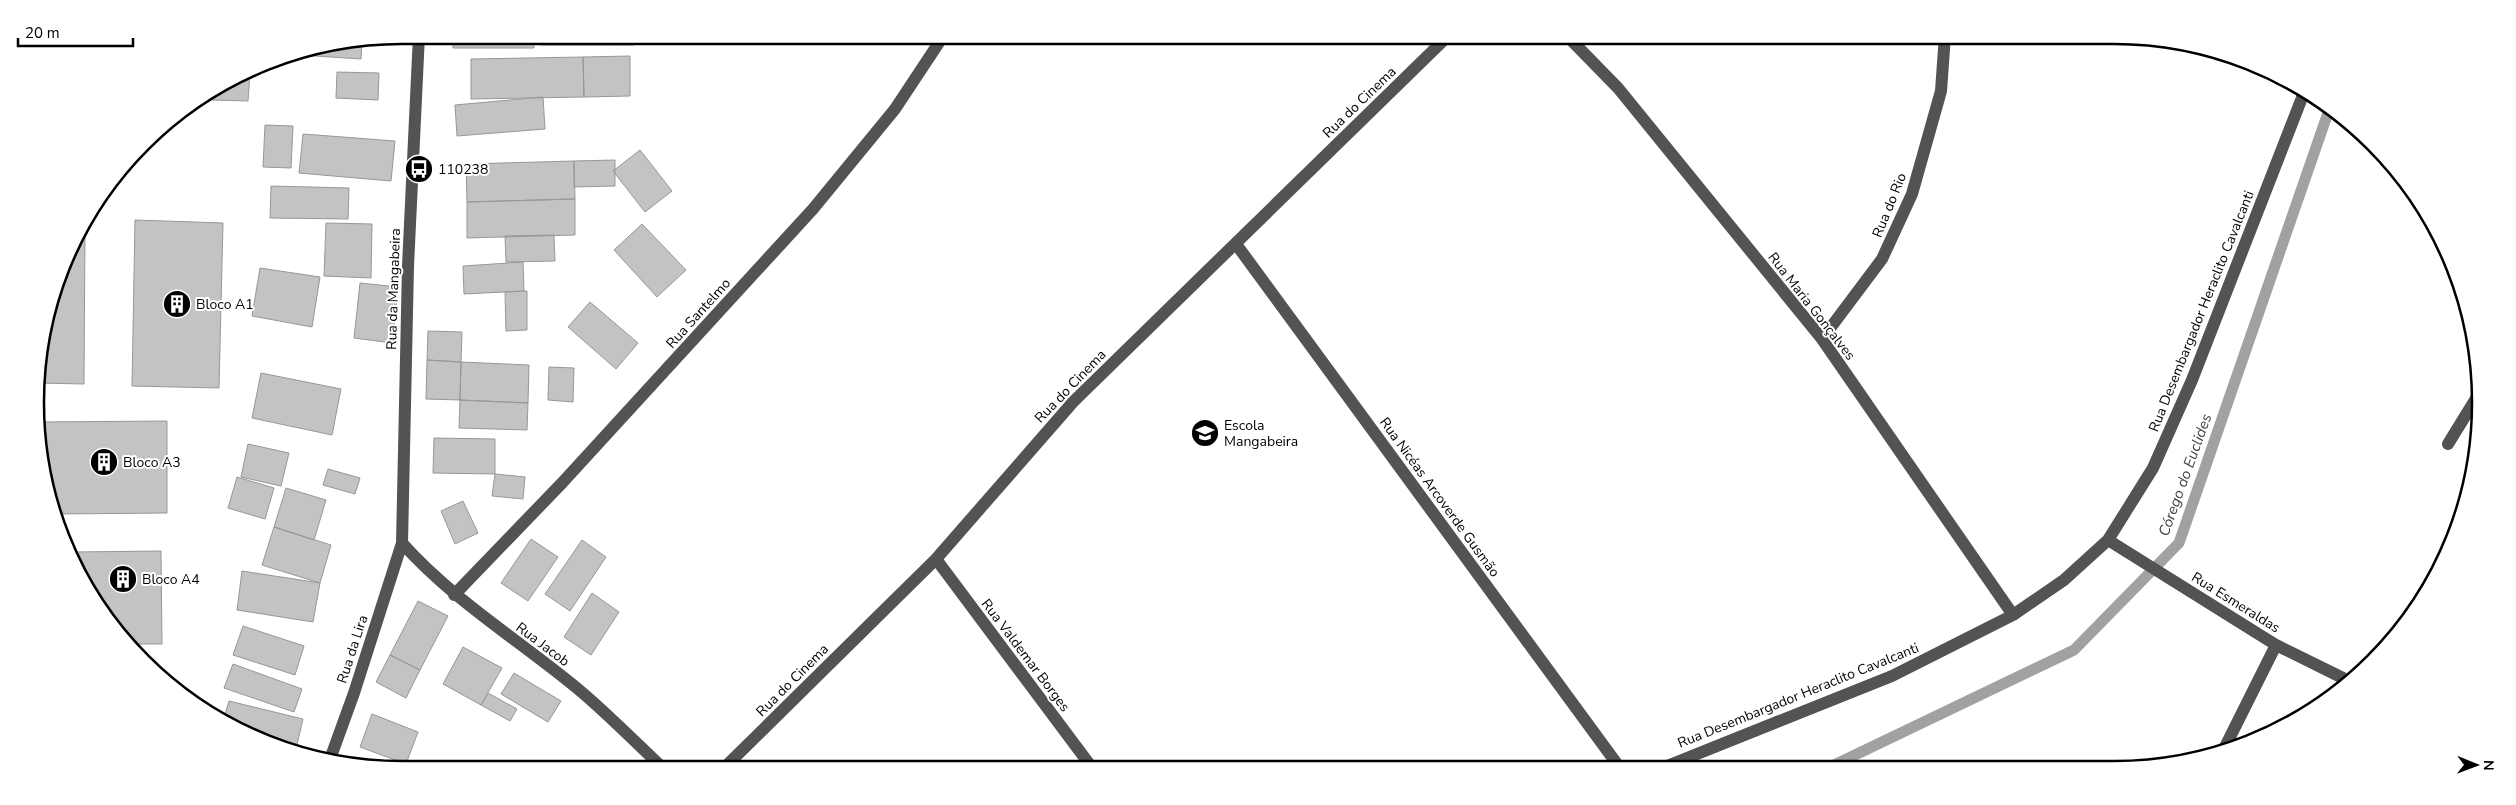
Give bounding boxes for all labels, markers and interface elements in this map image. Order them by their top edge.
scale bar [18,15,132,47]
text: 20 m [25,23,60,43]
street label: Rua do Cinema [1318,62,1400,142]
bus stop icon: 110238 [404,154,434,184]
place label: 110238 [438,160,488,179]
street label: Rua do Rio [1868,170,1911,240]
street label: Rua Desembargador Heraclito Cavalcanti [2144,188,2259,435]
street label: Rua da Mangabeira [382,228,405,350]
street label: Rua Maria Gonçalves [1764,248,1860,364]
street label: Rua Santelmo [662,274,735,353]
building icon: Bloco A1 [162,289,192,319]
place label: Bloco A1 [196,295,254,314]
street label: Rua do Cinema [1030,345,1110,427]
water label: Córego do Euclides [2154,411,2216,539]
street label: Rua Nicéas Arcoverde Gusmão [1375,414,1504,581]
place label: Escola Mangabeira [1224,416,1298,451]
school or university icon: Escola Mangabeira [1190,418,1220,448]
building icon: Bloco A3 [89,447,119,477]
place label: Bloco A3 [123,453,181,472]
building icon: Bloco A4 [108,564,138,594]
street label: Rua Esmeraldas [2188,568,2284,637]
place label: Bloco A4 [142,570,200,589]
street label: Rua Valdemar Borges [977,595,1074,716]
street label: Rua da Lira [333,613,372,686]
street label: Rua Jacob [512,618,573,671]
street label: Rua Desembargador Heraclito Cavalcanti [1675,638,1922,753]
street label: Rua do Cinema [752,640,833,721]
north arrow [2451,740,2501,790]
text: N [2479,760,2498,771]

